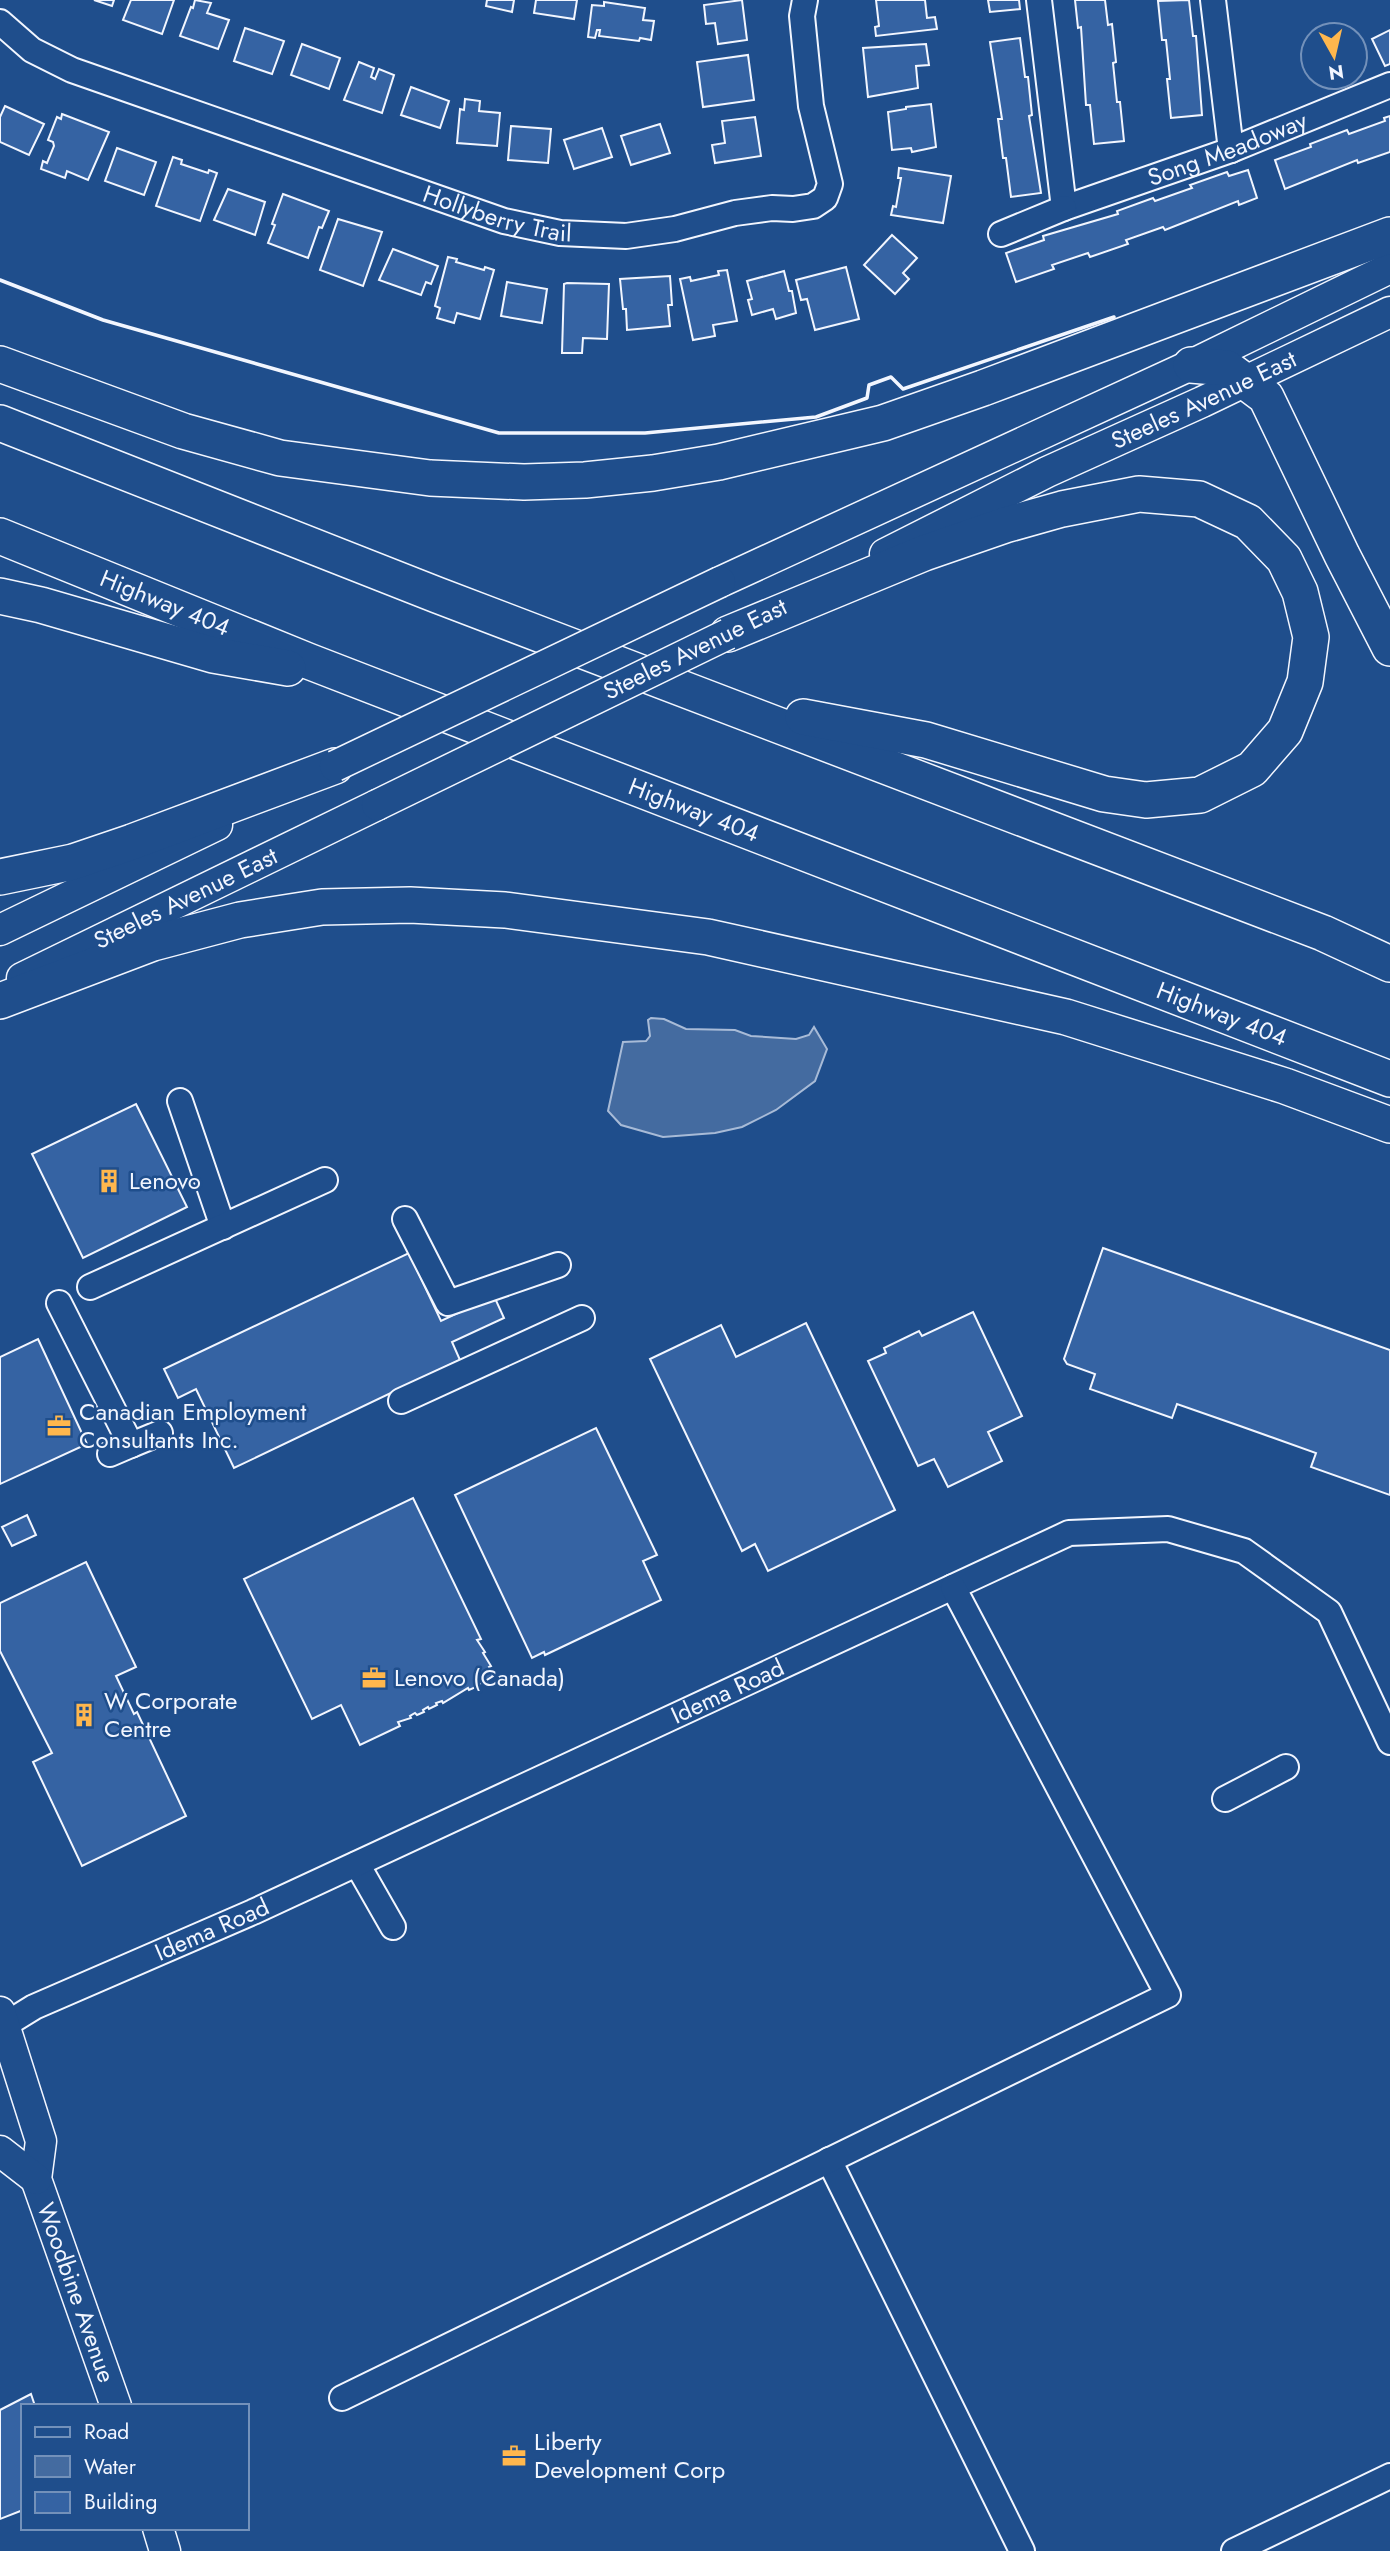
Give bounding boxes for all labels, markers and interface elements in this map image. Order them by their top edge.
north arrow [1299,21,1369,91]
text: N [1327,58,1346,87]
street label: Song Meadoway [1143,103,1313,195]
street label: Hollyberry Trail [418,176,573,251]
street label: Steeles Avenue East [1105,341,1302,458]
street label: Highway 404 [95,560,235,645]
street label: Steeles Avenue East [597,589,793,708]
street label: Highway 404 [624,768,764,851]
street label: Steeles Avenue East [88,838,283,958]
street label: Highway 404 [1152,972,1292,1055]
place label: Lenovo [129,1163,201,1198]
building icon: Lenovo [95,1167,123,1195]
place label: Canadian Employment Consultants Inc. [79,1394,306,1457]
office icon: Canadian Employment Consultants Inc. [45,1412,73,1440]
street label: Idema Road [665,1650,790,1733]
place label: Lenovo (Canada) [394,1660,565,1695]
office icon: Lenovo (Canada) [360,1664,388,1692]
place label: W Corporate Centre [104,1683,237,1746]
building icon: W Corporate Centre [70,1701,98,1729]
street label: Idema Road [149,1889,275,1969]
street label: Woodbine Avenue [29,2198,124,2387]
legend [21,2404,248,2530]
text: Road [84,2417,129,2447]
place label: Liberty Development Corp [534,2424,725,2487]
office icon: Liberty Development Corp [500,2442,528,2470]
text: Water [84,2452,137,2482]
text: Building [84,2487,157,2517]

